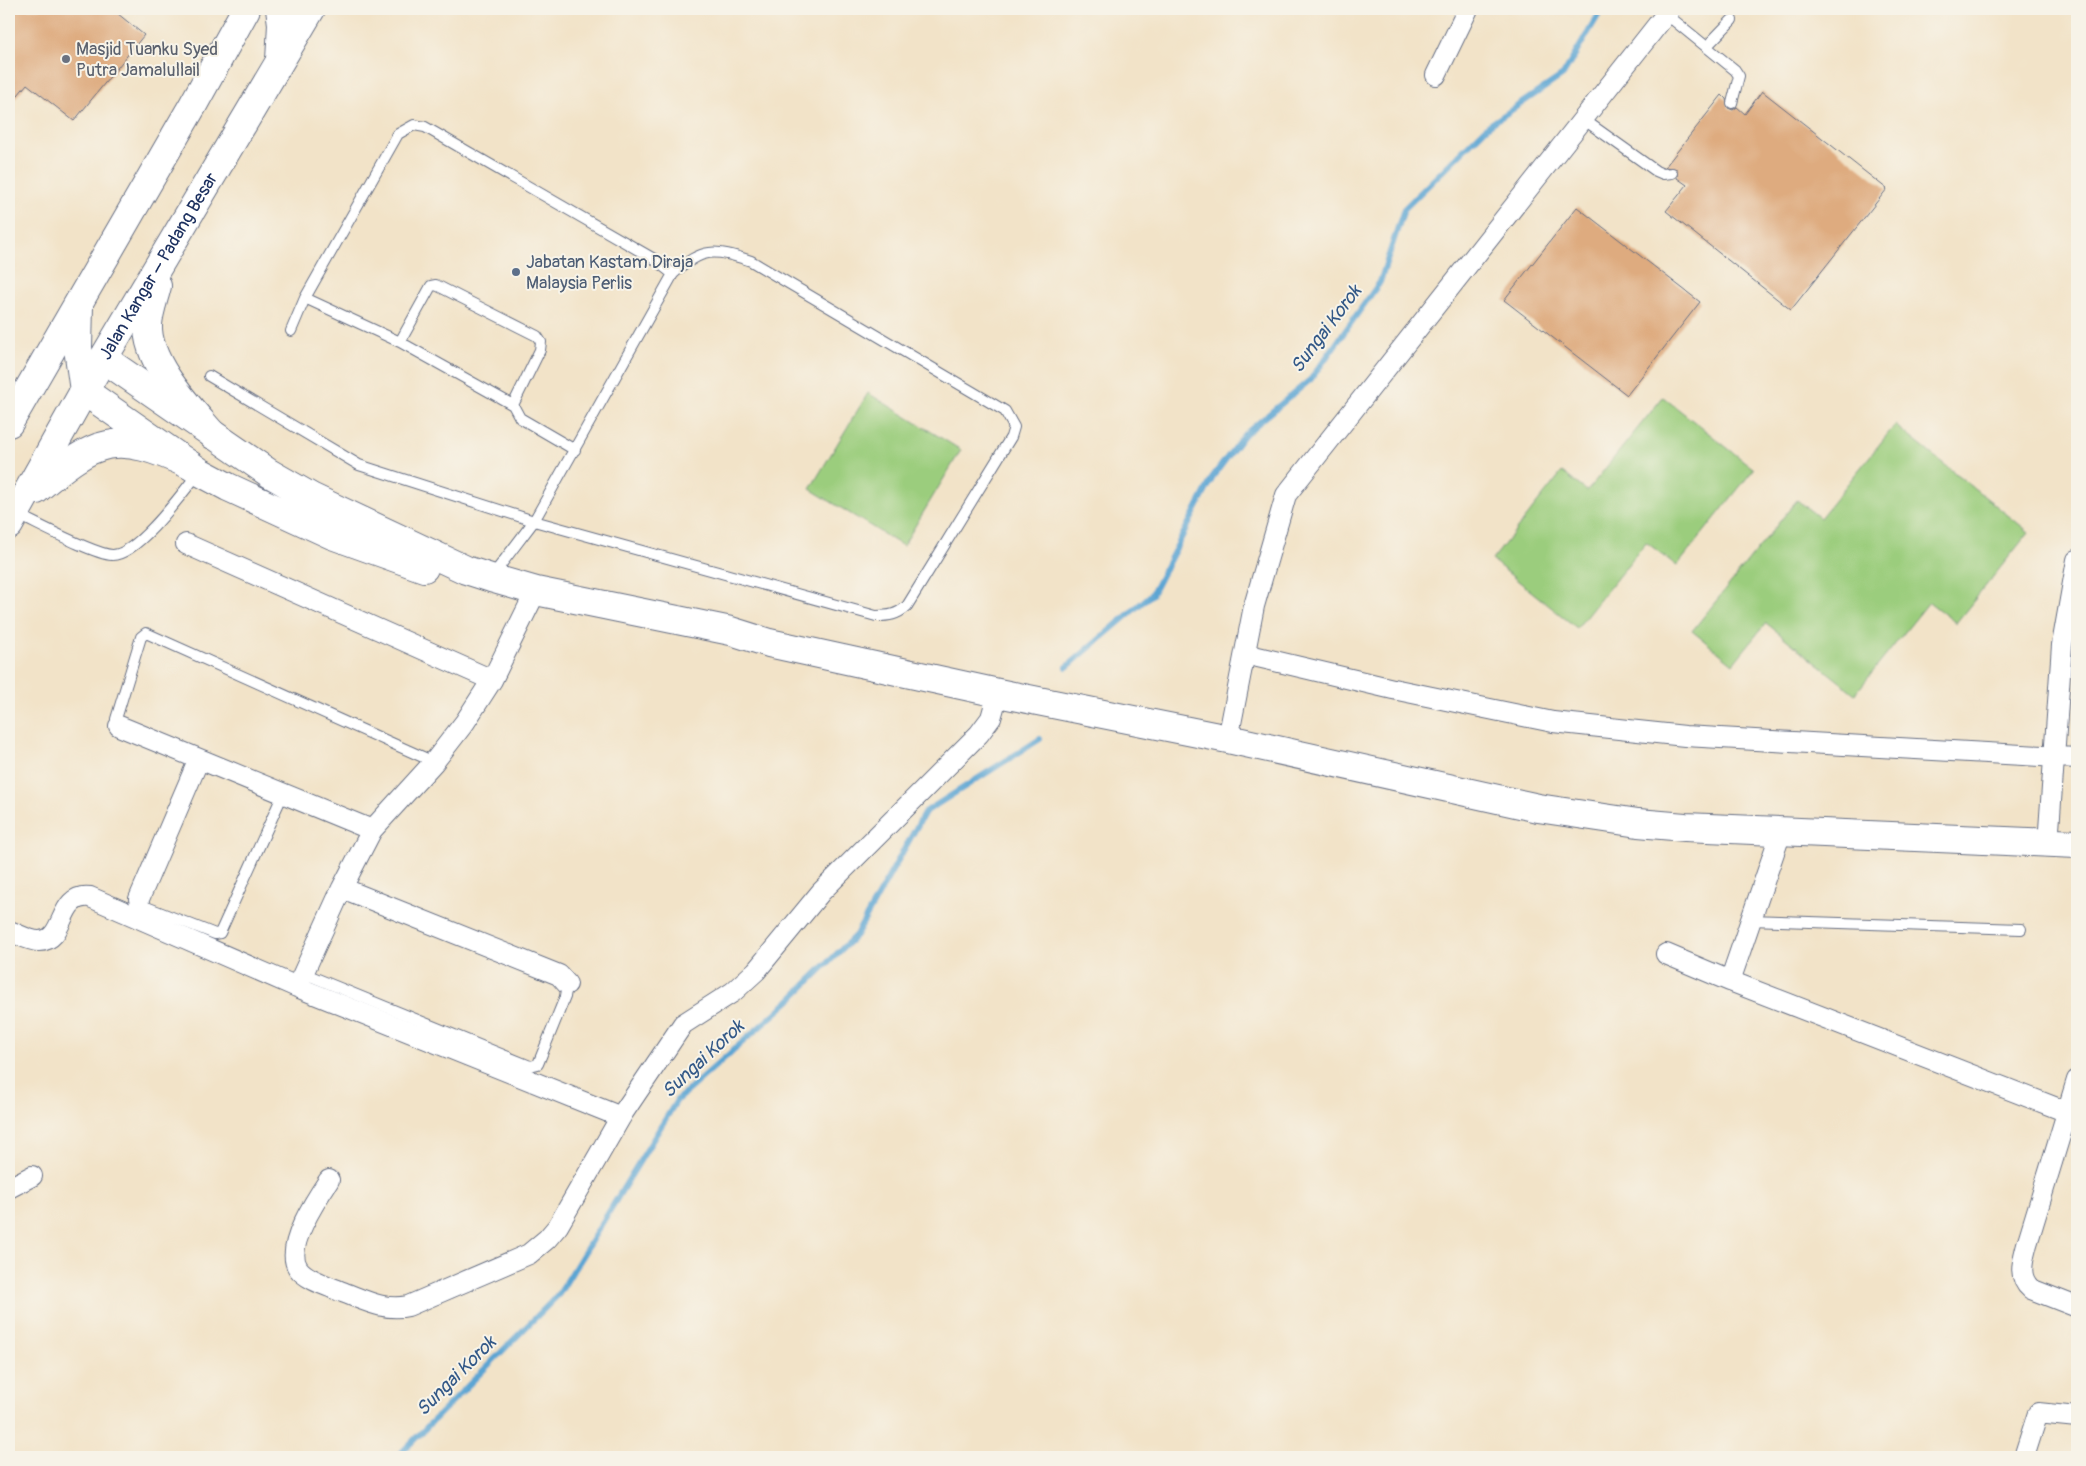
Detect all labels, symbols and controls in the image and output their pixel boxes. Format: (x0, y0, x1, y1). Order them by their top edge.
place label: Masjid Tuanku Syed Putra Jamalullail (76, 38, 218, 82)
marker: Masjid Tuanku Syed Putra Jamalullail (60, 53, 72, 65)
street label: Jalan Kangar – Padang Besar (94, 168, 223, 364)
place label: Jabatan Kastam Diraja Malaysia Perlis (526, 251, 693, 295)
marker: Jabatan Kastam Diraja Malaysia Perlis (510, 266, 522, 278)
water label: Sungai Korok (1285, 279, 1368, 378)
water label: Sungai Korok (657, 1014, 751, 1103)
water label: Sungai Korok (411, 1329, 503, 1421)

